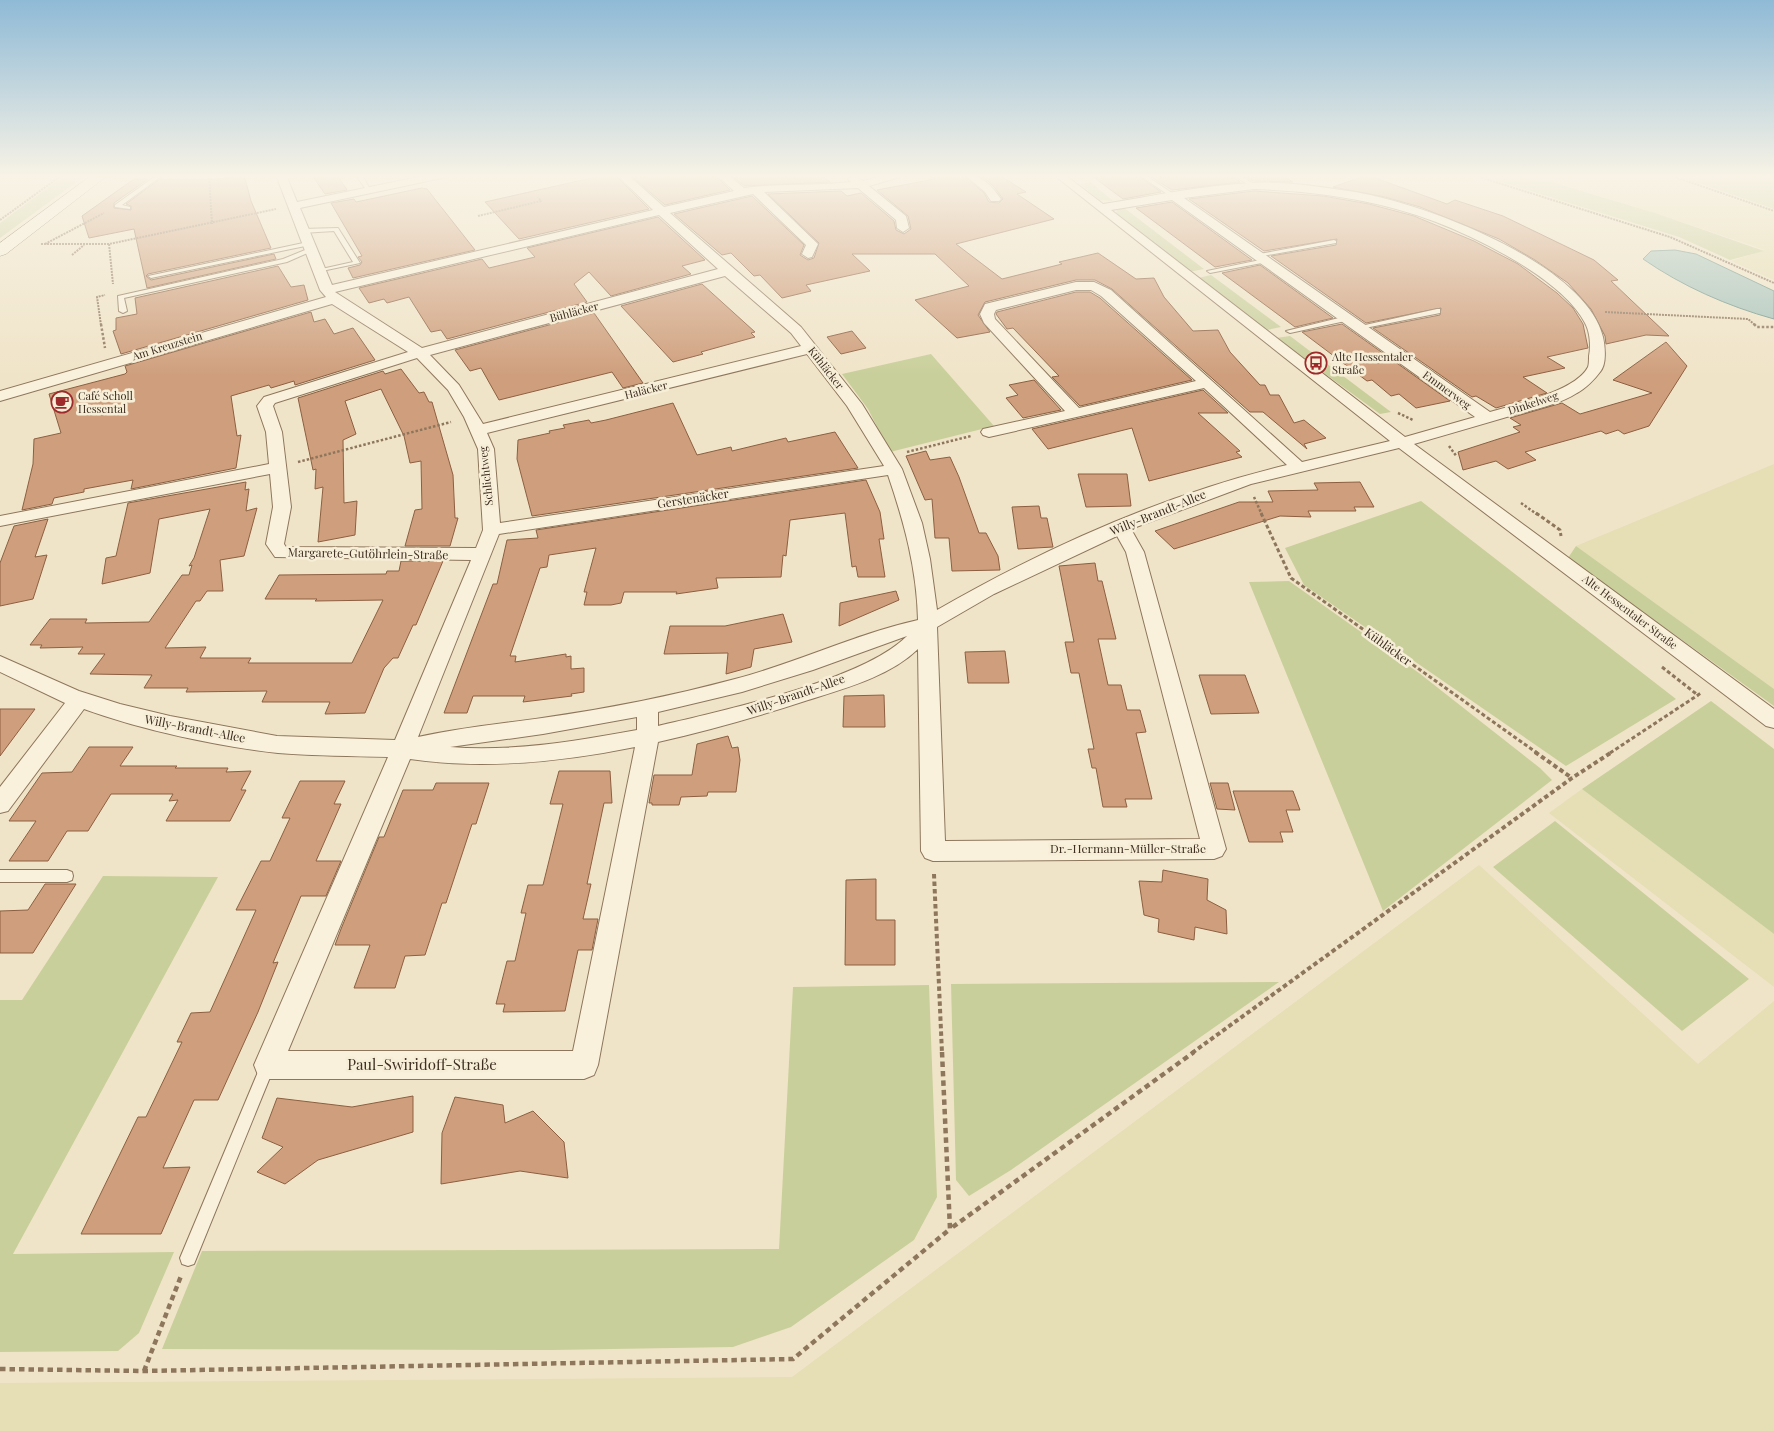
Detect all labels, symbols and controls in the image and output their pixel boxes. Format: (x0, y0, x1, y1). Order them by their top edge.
street label: Bühläcker (548, 298, 600, 325)
street label: Am Kreuzstein (129, 328, 204, 364)
street label: Kühläcker (805, 343, 848, 392)
place label: Alte Hessentaler Straße (1331, 349, 1413, 377)
bus stop icon: Alte Hessentaler Straße (1304, 351, 1328, 375)
street label: Emmerweg (1420, 367, 1475, 412)
street label: Haläcker (623, 377, 669, 402)
street label: Dinkelweg (1506, 387, 1560, 418)
place label: Café Scholl Hessental (78, 388, 133, 416)
cafe icon: Café Scholl Hessental (50, 390, 74, 414)
street label: Schlichtweg (475, 445, 496, 506)
street label: Gerstenäcker (656, 484, 730, 512)
street label: Willy-Brandt-Allee (1106, 485, 1208, 539)
street label: Margarete-Gutöhrlein-Straße (288, 544, 448, 562)
street label: Alte Hessentaler Straße (1579, 570, 1681, 653)
street label: Kühläcker (1362, 624, 1416, 669)
street label: Willy-Brandt-Allee (744, 670, 847, 719)
street label: Willy-Brandt-Allee (142, 710, 247, 746)
street label: Dr.-Hermann-Müller-Straße (1050, 840, 1206, 856)
street label: Paul-Swiridoff-Straße (347, 1054, 497, 1074)

